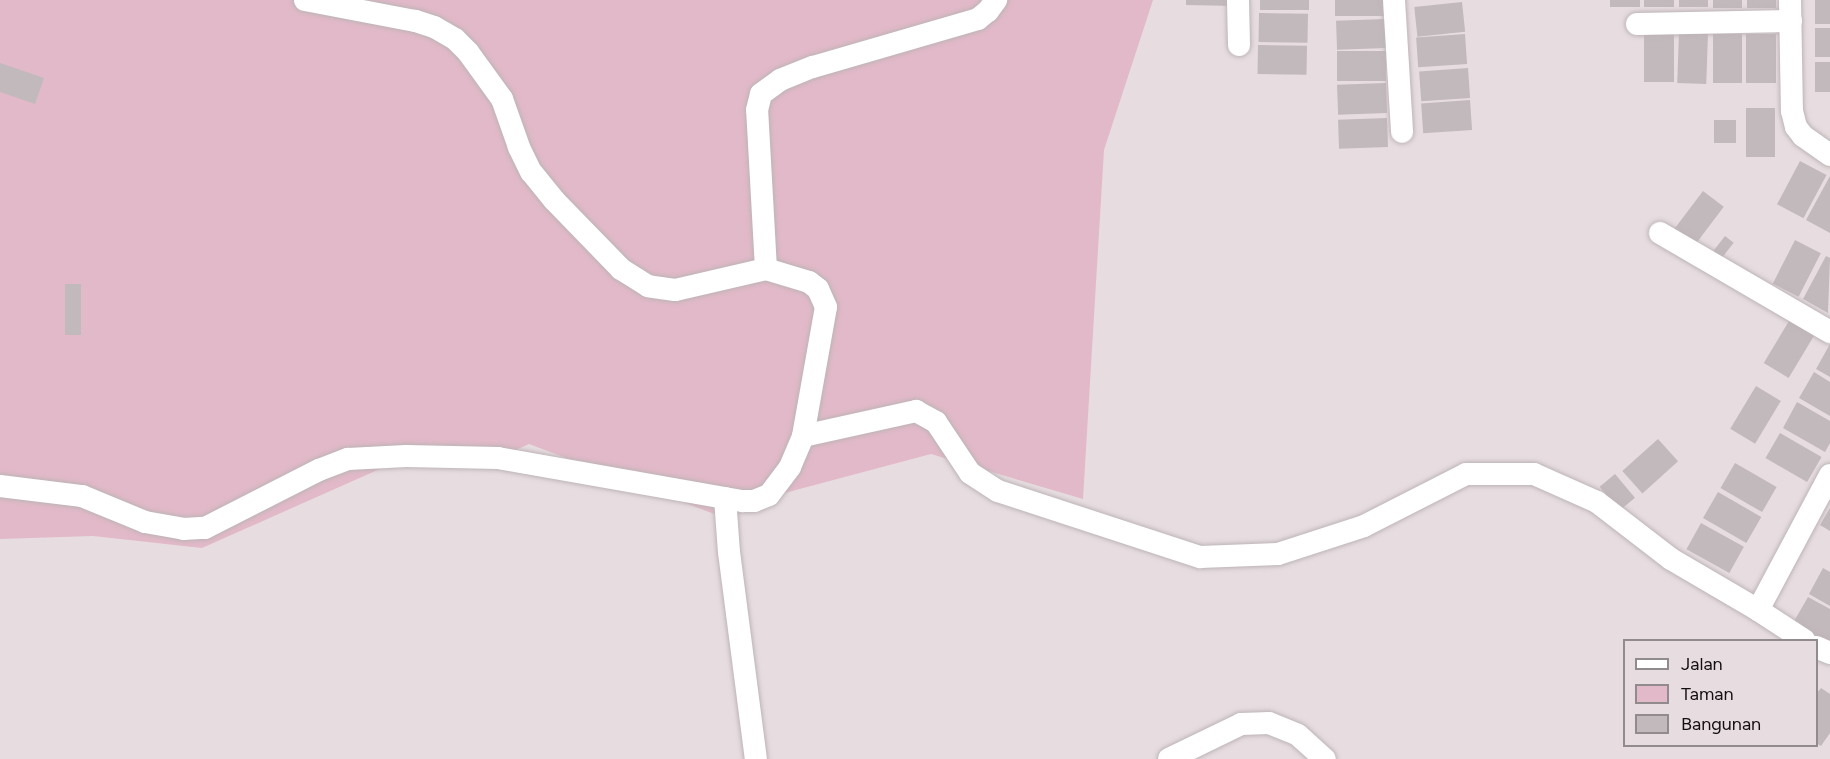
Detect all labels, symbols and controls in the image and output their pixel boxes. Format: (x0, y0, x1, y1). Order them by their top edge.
legend (1623, 639, 1818, 747)
text: Jalan (1681, 653, 1723, 675)
text: Taman (1681, 683, 1734, 705)
text: Bangunan (1681, 713, 1761, 735)

